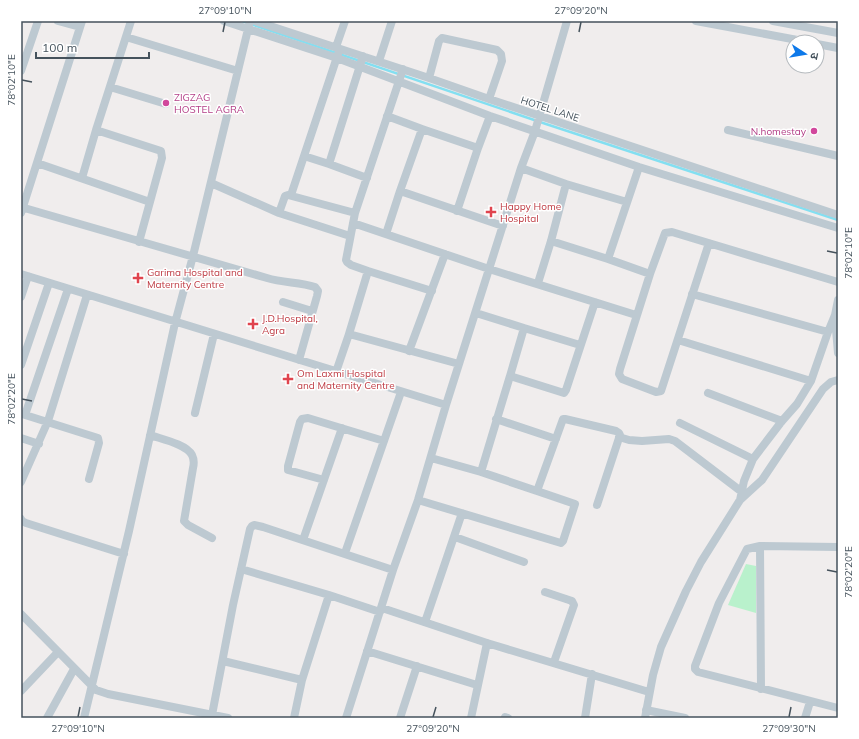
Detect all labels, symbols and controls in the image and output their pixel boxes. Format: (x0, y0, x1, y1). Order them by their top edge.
text: 27°09'10"N (198, 4, 252, 17)
text: 27°09'20"N (554, 4, 608, 17)
scale bar (36, 34, 149, 60)
north arrow (785, 34, 825, 74)
text: 100 m (42, 40, 77, 55)
text: उ (807, 51, 822, 61)
text: 78°02'10"E (5, 54, 18, 106)
place label: ZIGZAG HOSTEL AGRA (174, 91, 245, 116)
street label: HOTEL LANE (519, 93, 581, 125)
marker: ZIGZAG HOSTEL AGRA (161, 98, 171, 108)
place label: N.homestay (751, 125, 807, 138)
marker: N.homestay (809, 126, 819, 136)
place label: Happy Home Hospital (500, 200, 561, 225)
marker: Happy Home Hospital (485, 206, 497, 218)
text: 78°02'10"E (842, 227, 855, 279)
place label: Garima Hospital and Maternity Centre (147, 266, 243, 291)
marker: Garima Hospital and Maternity Centre (132, 272, 144, 284)
place label: J.D.Hospital, Agra (262, 312, 318, 337)
marker: J.D.Hospital, Agra (247, 318, 259, 330)
place label: Om Laxmi Hospital and Maternity Centre (297, 367, 395, 392)
text: 78°02'20"E (5, 373, 18, 425)
marker: Om Laxmi Hospital and Maternity Centre (282, 373, 294, 385)
text: 78°02'20"E (842, 546, 855, 598)
text: 27°09'10"N (51, 722, 105, 735)
text: 27°09'20"N (406, 722, 460, 735)
text: 27°09'30"N (762, 722, 816, 735)

